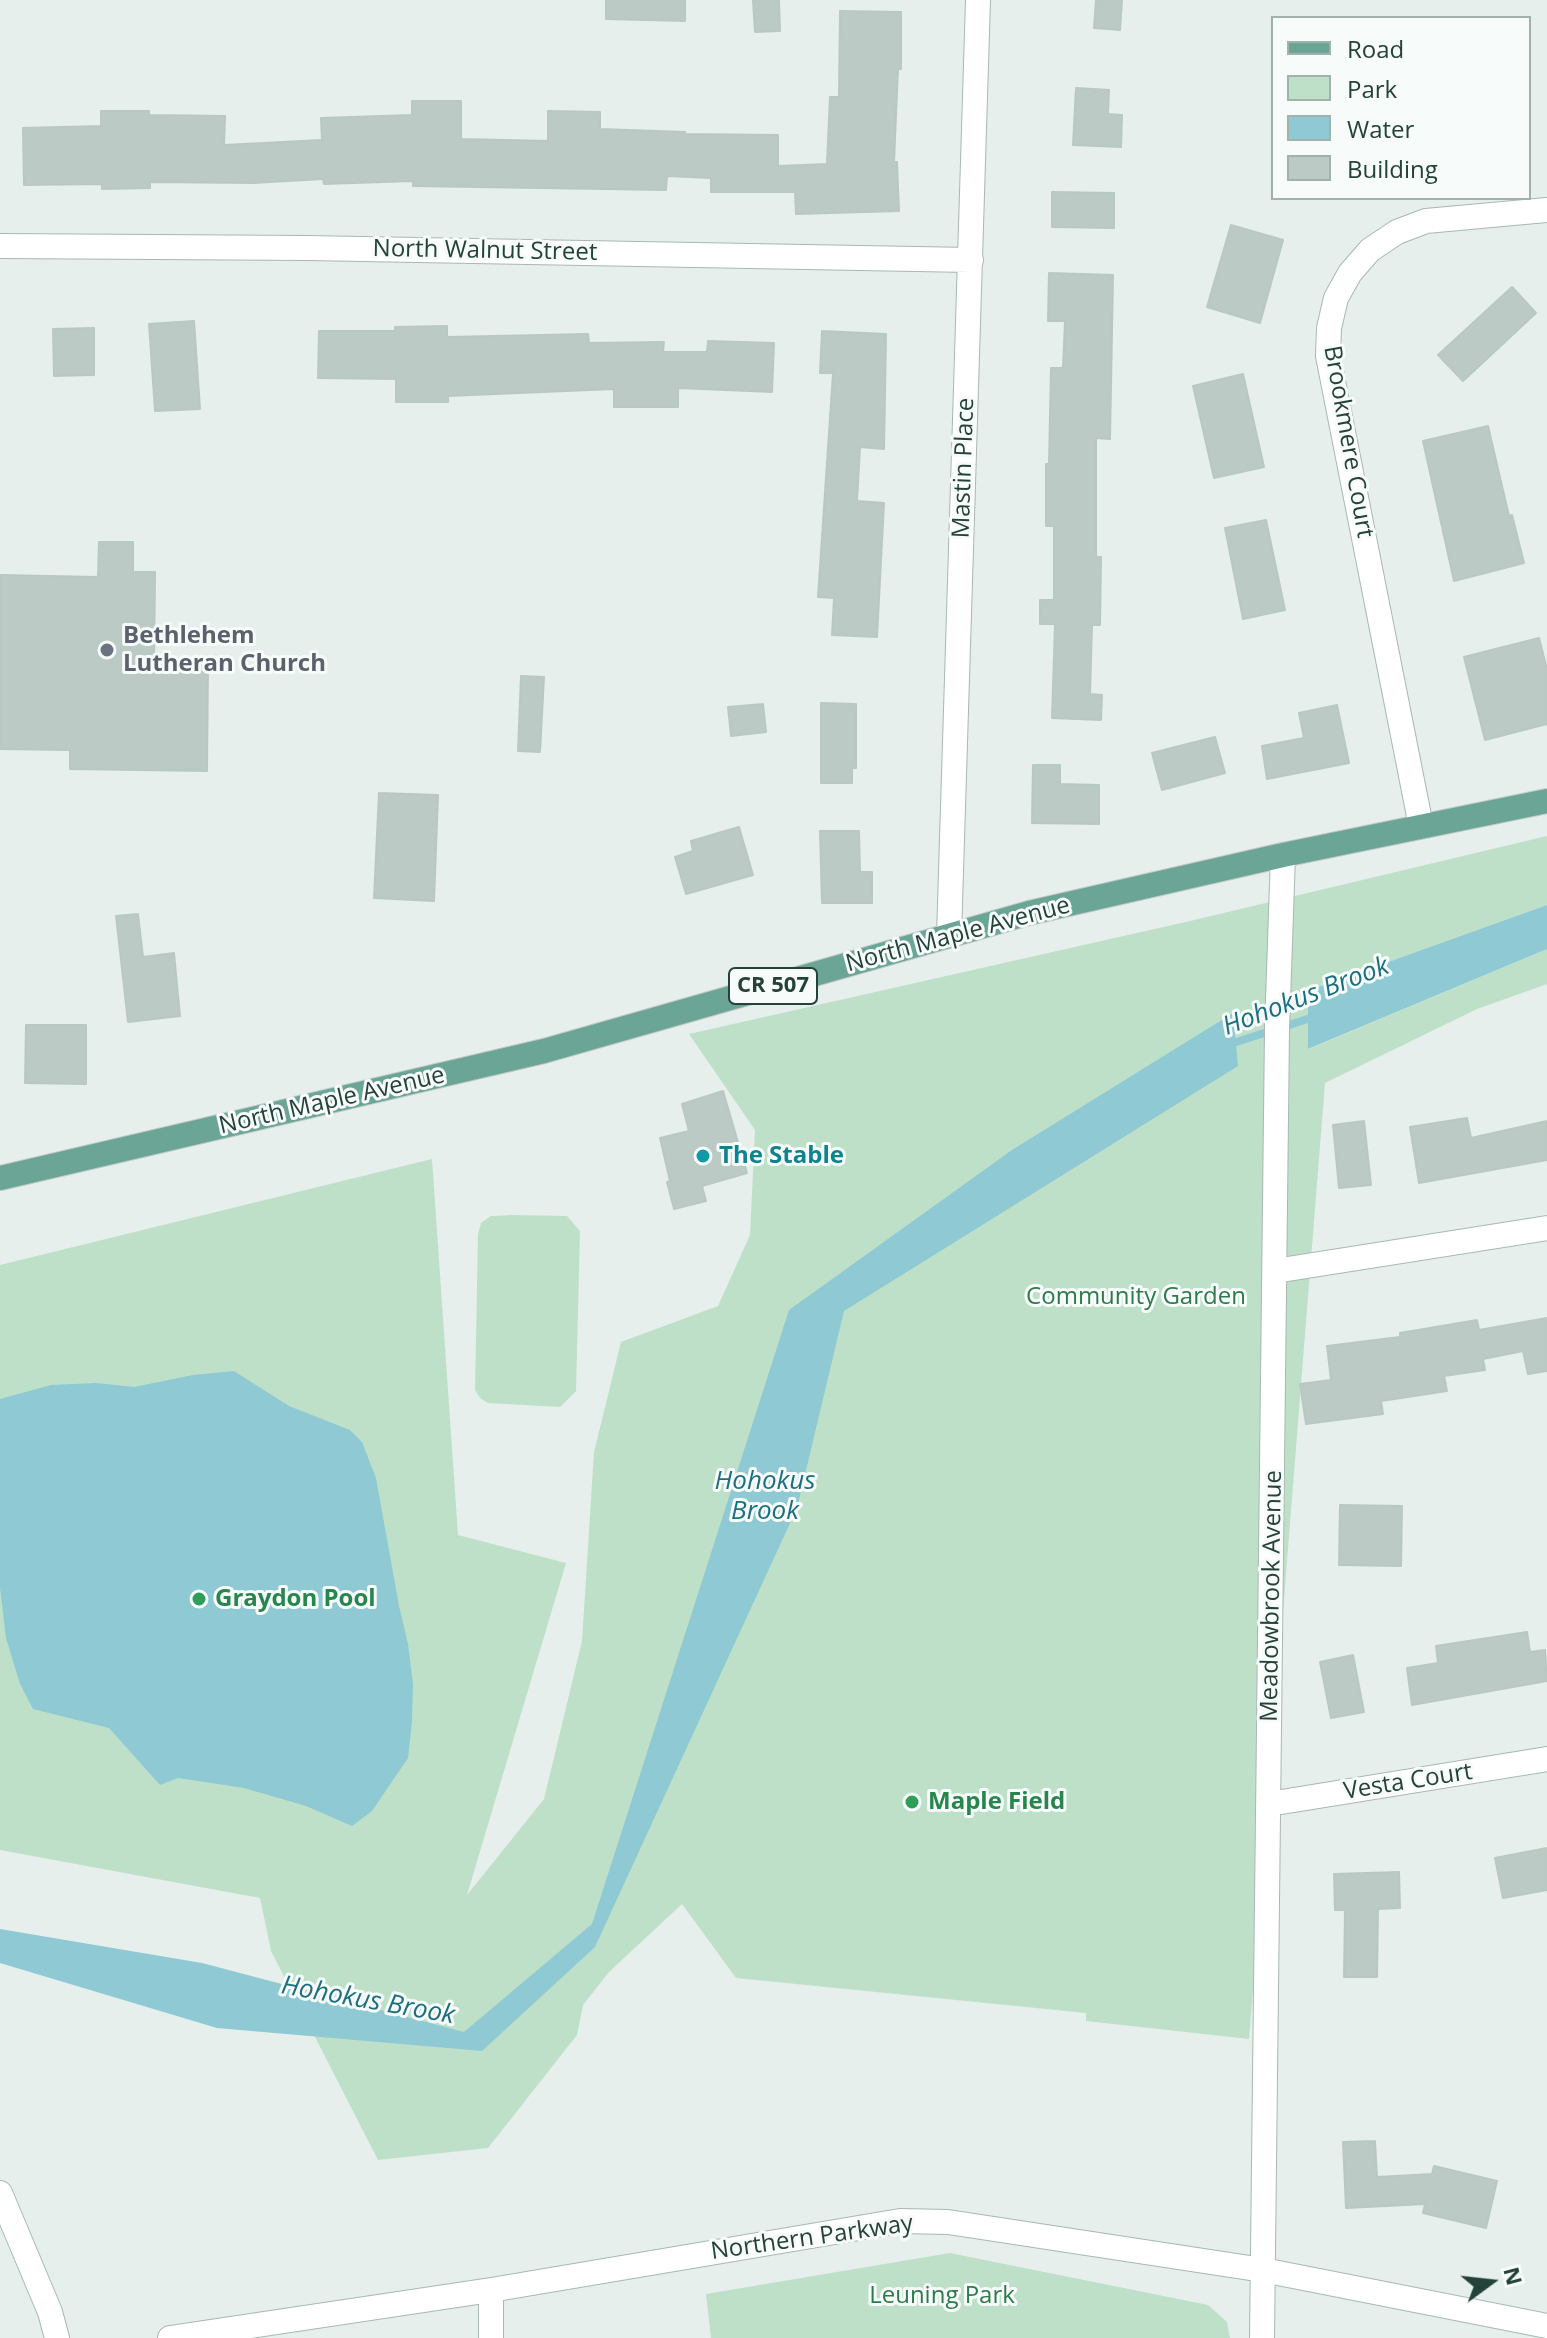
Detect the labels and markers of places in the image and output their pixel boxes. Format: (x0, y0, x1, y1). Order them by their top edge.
place label: Bethlehem Lutheran Church (123, 622, 326, 678)
marker: Bethlehem Lutheran Church (98, 641, 116, 659)
place label: The Stable (719, 1142, 844, 1170)
marker: The Stable (694, 1147, 712, 1165)
place label: Graydon Pool (215, 1585, 376, 1613)
marker: Graydon Pool (190, 1590, 208, 1608)
place label: Maple Field (928, 1788, 1065, 1816)
marker: Maple Field (903, 1793, 921, 1811)

